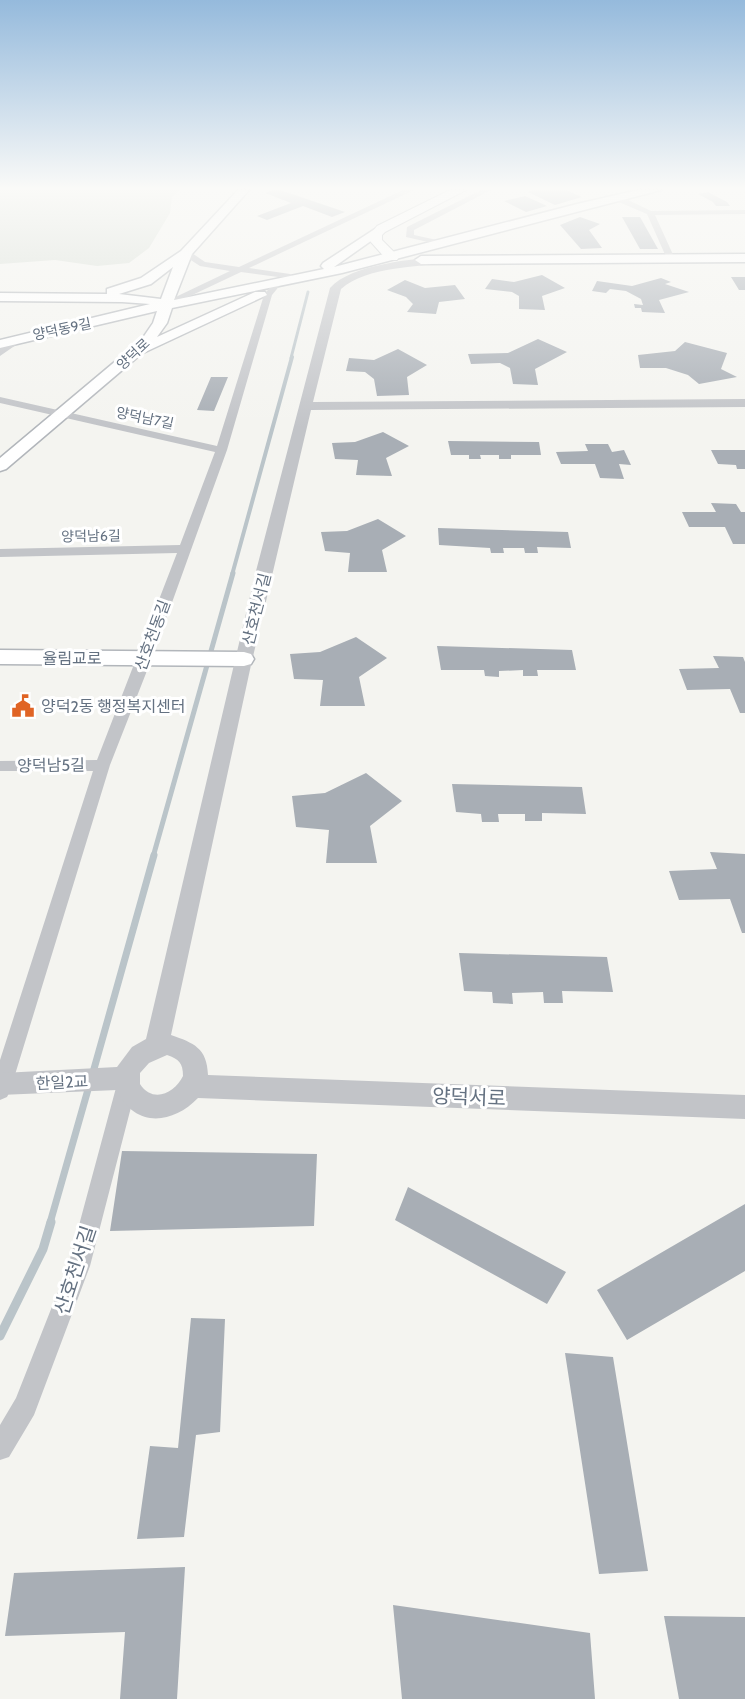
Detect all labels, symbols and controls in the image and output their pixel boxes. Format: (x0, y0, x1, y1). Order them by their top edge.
street label: 양덕동9길 (31, 314, 93, 344)
street label: 양덕로 (113, 334, 153, 374)
street label: 양덕남7길 (114, 403, 176, 433)
street label: 양덕남6길 (61, 526, 121, 546)
street label: 산호천서길 (238, 571, 275, 647)
street label: 산호천동길 (131, 597, 174, 673)
street label: 율림교로 (43, 649, 102, 668)
public building icon: 양덕2동 행정복지센터 (10, 693, 36, 719)
place label: 양덕2동 행정복지센터 (41, 697, 185, 716)
street label: 양덕남5길 (17, 755, 85, 776)
street label: 한일2교 (35, 1072, 89, 1093)
street label: 양덕서로 (432, 1084, 506, 1110)
street label: 산호천서길 (49, 1223, 101, 1317)

